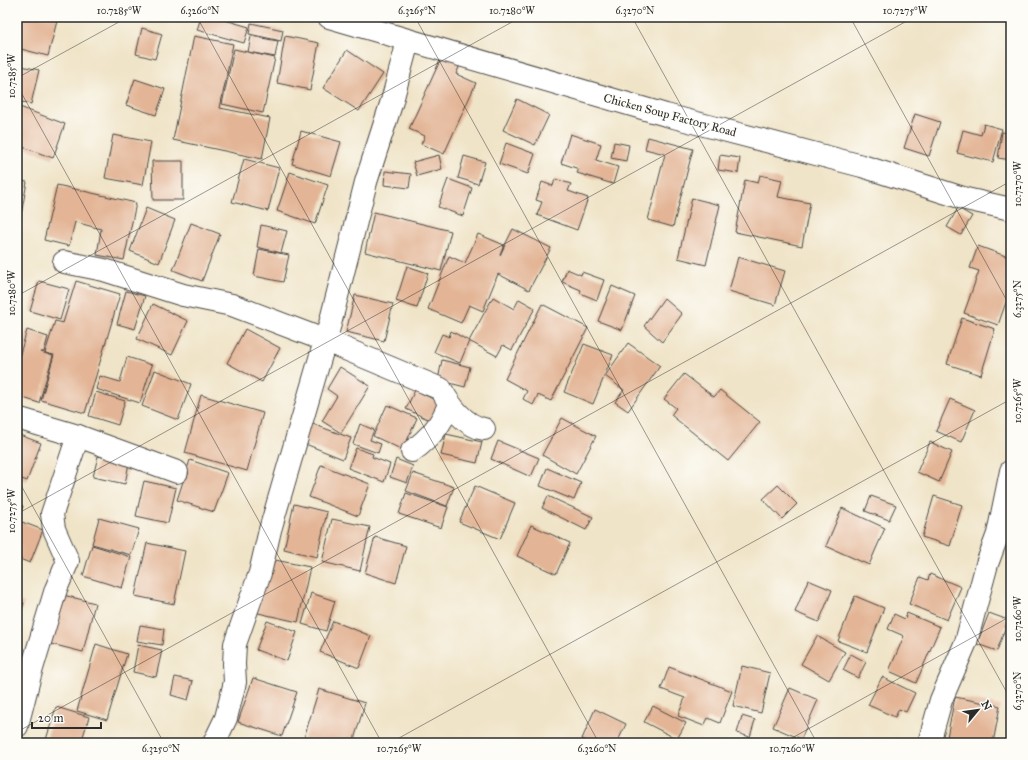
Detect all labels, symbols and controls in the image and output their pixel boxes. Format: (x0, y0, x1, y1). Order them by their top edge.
text: 10.7285°W (97, 5, 142, 17)
text: 6.3260°N (180, 5, 220, 17)
text: 6.3265°N (398, 5, 437, 17)
text: 10.7280°W (489, 5, 535, 17)
text: 6.3270°N (615, 5, 655, 17)
text: 10.7275°W (883, 5, 928, 17)
text: 10.7285°W (6, 53, 18, 98)
street label: Chicken Soup Factory Road (602, 91, 738, 139)
text: 10.7270°W (1012, 161, 1024, 207)
text: 10.7280°W (6, 270, 18, 316)
text: 6.3275°N (1012, 280, 1024, 318)
text: 10.7265°W (1012, 378, 1024, 423)
text: 10.7275°W (6, 488, 18, 533)
text: 10.7260°W (1012, 596, 1024, 642)
text: 6.3270°N (1012, 671, 1024, 711)
north arrow (958, 690, 998, 730)
text: N (978, 698, 995, 713)
scale bar (32, 704, 101, 730)
text: 20 m (38, 711, 64, 725)
text: 6.3250°N (142, 743, 181, 755)
text: 10.7265°W (377, 743, 422, 755)
text: 6.3260°N (577, 743, 617, 755)
text: 10.7260°W (769, 743, 815, 755)

